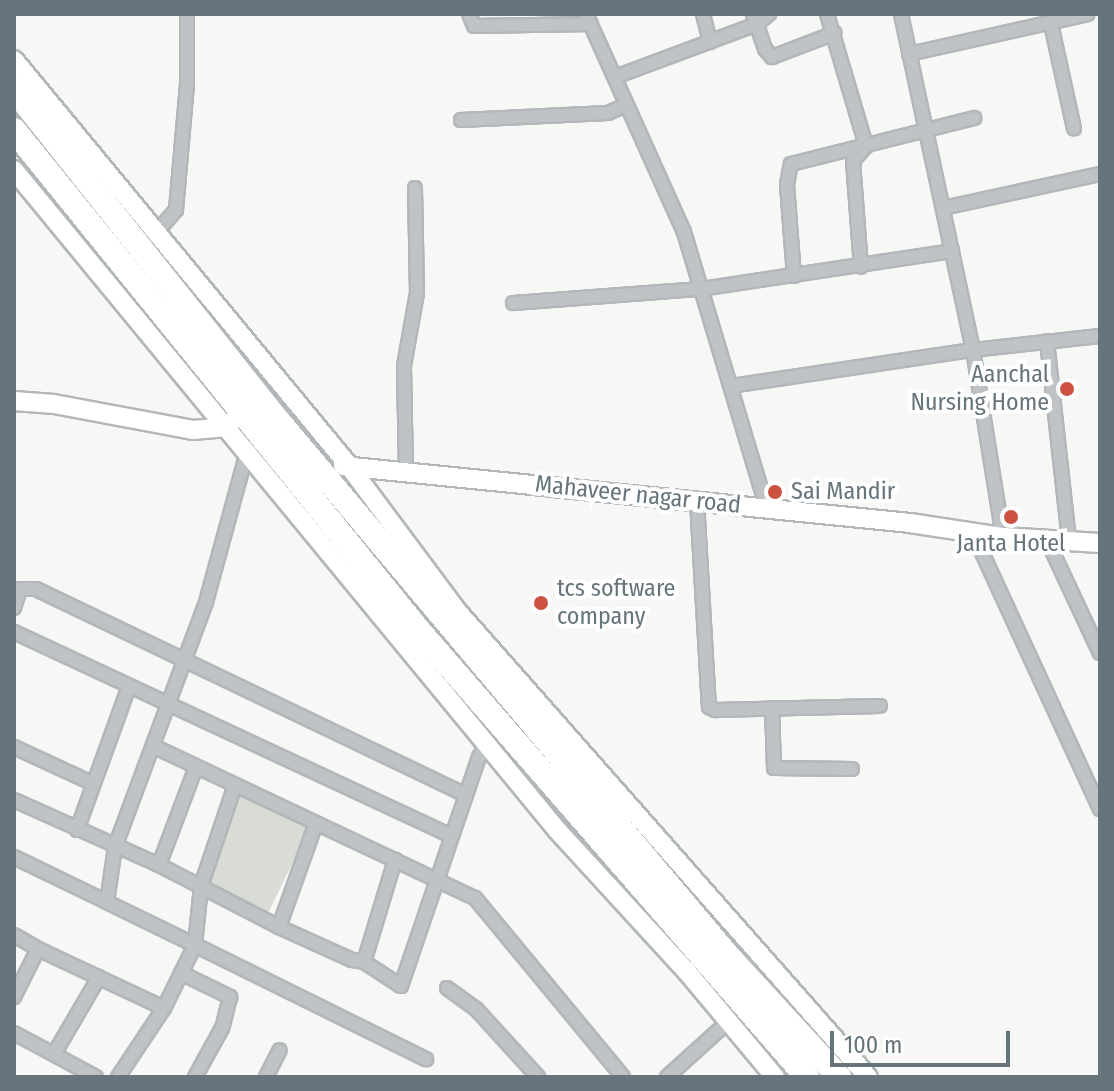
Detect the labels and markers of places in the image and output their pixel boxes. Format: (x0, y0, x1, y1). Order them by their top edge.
place label: Aanchal Nursing Home (910, 361, 1049, 417)
marker: Aanchal Nursing Home (1056, 378, 1078, 400)
place label: Sai Mandir (791, 478, 895, 506)
marker: Sai Mandir (766, 483, 784, 501)
marker: Janta Hotel (1002, 508, 1020, 526)
place label: Janta Hotel (957, 530, 1065, 558)
place label: tcs software company (557, 575, 675, 631)
marker: tcs software company (532, 594, 550, 612)

